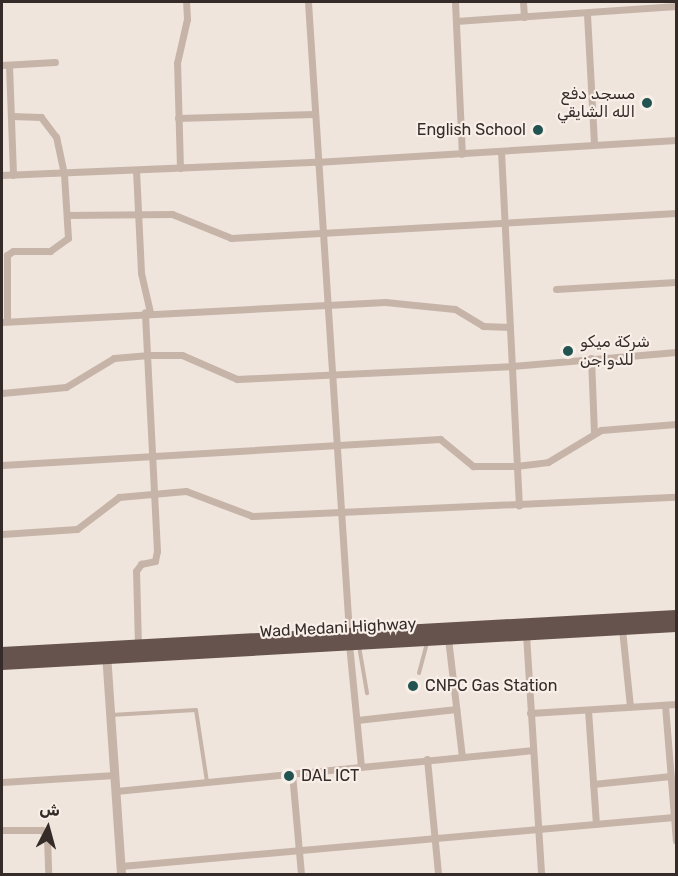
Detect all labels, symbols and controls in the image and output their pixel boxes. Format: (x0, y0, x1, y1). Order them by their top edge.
place label: مسجد دفع الله الشايقي (557, 84, 635, 122)
marker: مسجد دفع الله الشايقي (640, 96, 654, 110)
place label: English School (417, 120, 526, 140)
marker: English School (531, 123, 545, 137)
place label: شركة ميكو للدواجن (580, 332, 650, 370)
marker: شركة ميكو للدواجن (561, 344, 575, 358)
street label: Wad Medani Highway (259, 614, 417, 642)
place label: CNPC Gas Station (425, 676, 557, 696)
marker: CNPC Gas Station (406, 679, 420, 693)
place label: DAL ICT (301, 766, 360, 786)
marker: DAL ICT (282, 769, 296, 783)
north arrow (18, 798, 78, 858)
text: ش (39, 799, 61, 820)

